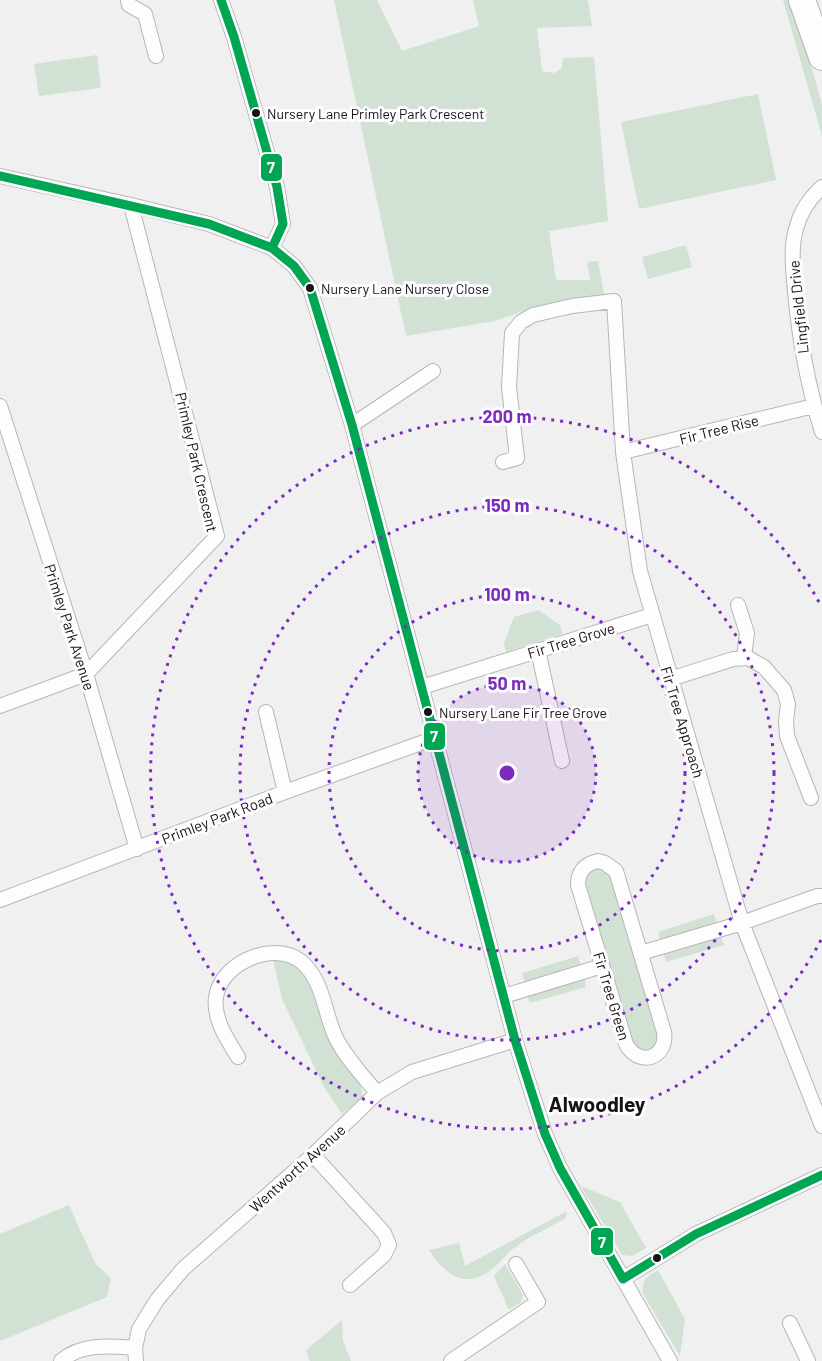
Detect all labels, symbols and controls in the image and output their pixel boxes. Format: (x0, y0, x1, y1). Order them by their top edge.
place label: Nursery Lane Primley Park Crescent (267, 105, 484, 122)
marker: Nursery Lane Primley Park Crescent (250, 107, 262, 119)
line badge: 7 (260, 153, 283, 182)
text: 7 (267, 157, 275, 176)
street label: Lingfield Drive (784, 259, 812, 355)
place label: Nursery Lane Nursery Close (321, 280, 489, 297)
marker: Nursery Lane Nursery Close (304, 282, 316, 294)
street label: Primley Park Crescent (172, 390, 222, 534)
text: 200 m (482, 405, 532, 427)
street label: Fir Tree Rise (677, 410, 761, 448)
text: 150 m (485, 494, 529, 516)
street label: Primley Park Avenue (41, 562, 99, 692)
text: 100 m (484, 583, 530, 605)
street label: Fir Tree Grove (525, 618, 617, 662)
street label: Fir Tree Approach (657, 664, 709, 780)
text: 50 m (488, 672, 526, 694)
place label: Nursery Lane Fir Tree Grove (439, 704, 607, 721)
marker: Nursery Lane Fir Tree Grove (422, 706, 434, 718)
line badge: 7 (423, 722, 446, 751)
text: 7 (430, 726, 438, 745)
centre of rings (497, 763, 517, 783)
street label: Primley Park Road (159, 789, 275, 847)
street label: Fir Tree Green (590, 950, 634, 1042)
district label: Alwoodley (549, 1091, 646, 1116)
street label: Wentworth Avenue (245, 1120, 349, 1216)
line badge: 7 (590, 1227, 614, 1256)
text: 7 (598, 1232, 606, 1251)
unlabelled marker (651, 1252, 663, 1264)

